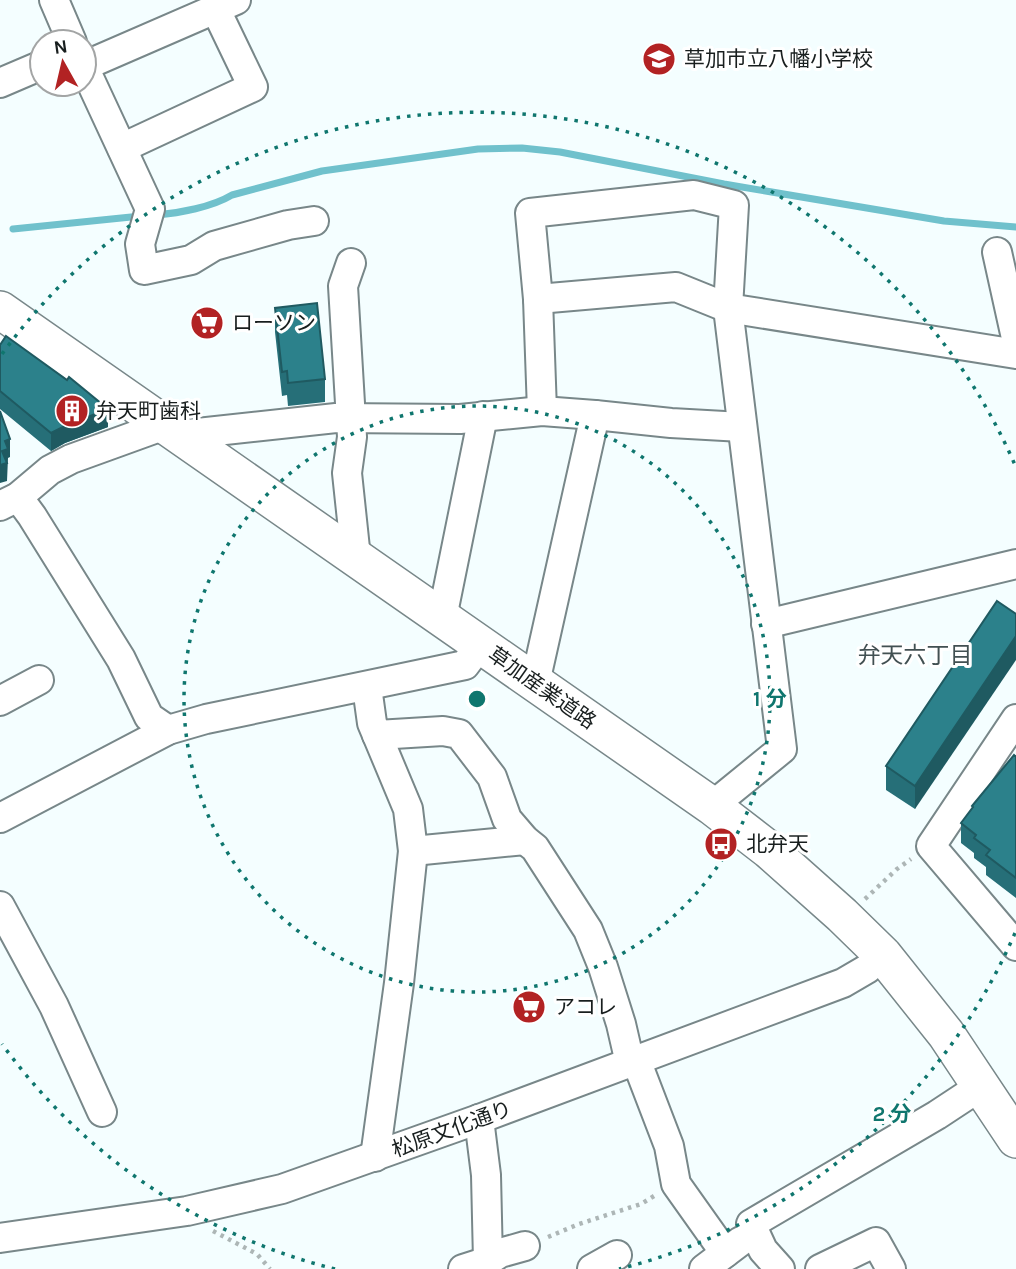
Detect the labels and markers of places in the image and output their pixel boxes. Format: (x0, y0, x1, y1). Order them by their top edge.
school or university icon: 草加市立八幡小学校 (640, 40, 678, 78)
place label: 草加市立八幡小学校 (684, 47, 873, 71)
supermarket icon: ローソン (188, 304, 226, 342)
place label: ローソン (232, 311, 316, 335)
building icon: 弁天町歯科 (53, 392, 91, 430)
place label: 弁天町歯科 (96, 399, 201, 423)
centre of rings (465, 687, 489, 711)
bus stop icon: 北弁天 (702, 825, 740, 863)
place label: 北弁天 (746, 832, 809, 856)
supermarket icon: アコレ (510, 988, 548, 1026)
place label: アコレ (554, 995, 617, 1019)

